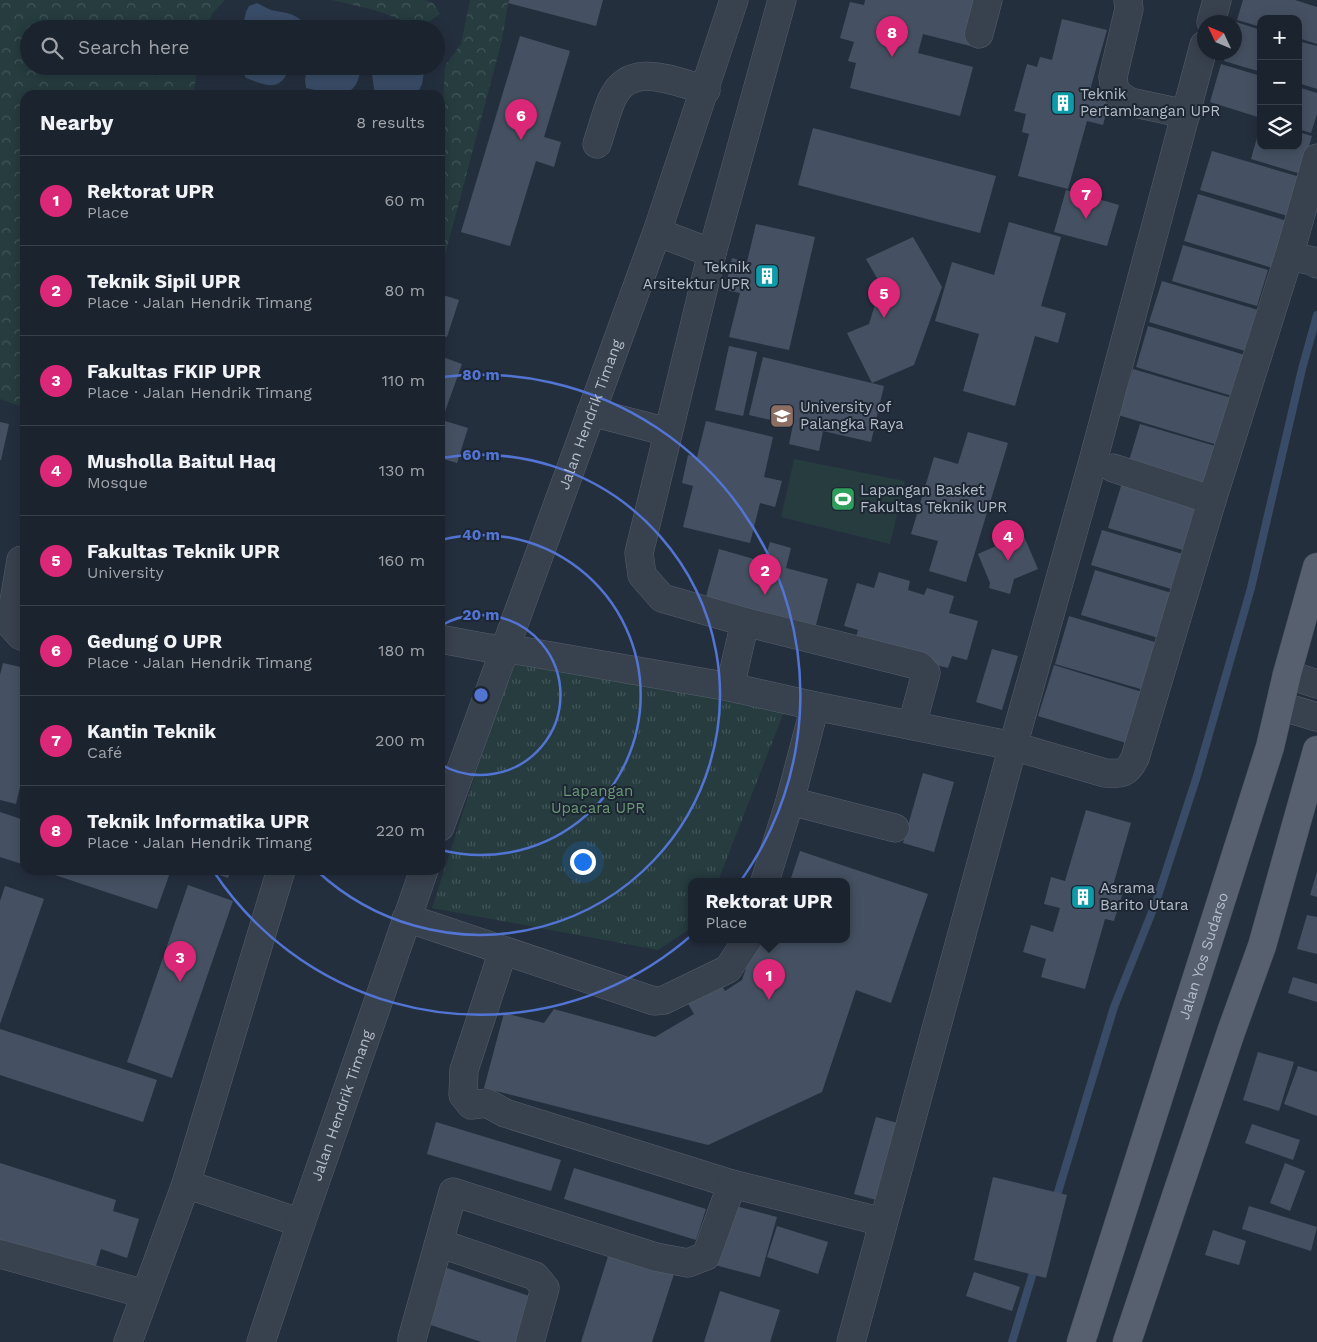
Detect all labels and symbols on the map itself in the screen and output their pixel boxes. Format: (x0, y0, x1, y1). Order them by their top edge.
north arrow (1197, 15, 1242, 60)
pin: 8 (876, 16, 908, 57)
place label: Teknik Pertambangan UPR (1080, 85, 1220, 120)
building icon: Teknik Pertambangan UPR (1050, 90, 1076, 116)
pin: 6 (505, 99, 537, 140)
pin: 7 (1070, 178, 1102, 219)
place label: Teknik Arsitektur UPR (643, 258, 750, 293)
building icon: Teknik Arsitektur UPR (754, 263, 780, 289)
pin: 5 (868, 277, 900, 318)
street label: Jalan Hendrik Timang (555, 337, 626, 492)
text: 80 m (462, 366, 500, 384)
place label: University of Palangka Raya (800, 398, 904, 433)
school or university icon: University of Palangka Raya (769, 403, 795, 429)
text: 60 m (462, 446, 500, 464)
place label: Lapangan Basket Fakultas Teknik UPR (860, 481, 1007, 516)
sports icon: Lapangan Basket Fakultas Teknik UPR (830, 486, 856, 512)
pin: 4 (992, 520, 1024, 561)
text: 40 m (462, 526, 500, 544)
pin: 2 (749, 554, 781, 595)
text: 20 m (462, 606, 500, 624)
centre of rings (472, 686, 490, 704)
park label: Lapangan Upacara UPR (551, 782, 645, 817)
your location (570, 849, 596, 875)
place label: Asrama Barito Utara (1100, 879, 1189, 914)
building icon: Asrama Barito Utara (1070, 884, 1096, 910)
street label: Jalan Yos Sudarso (1175, 890, 1232, 1022)
pin: 3 (164, 941, 196, 982)
pin: 1 (753, 959, 785, 1000)
street label: Jalan Hendrik Timang (307, 1028, 377, 1183)

